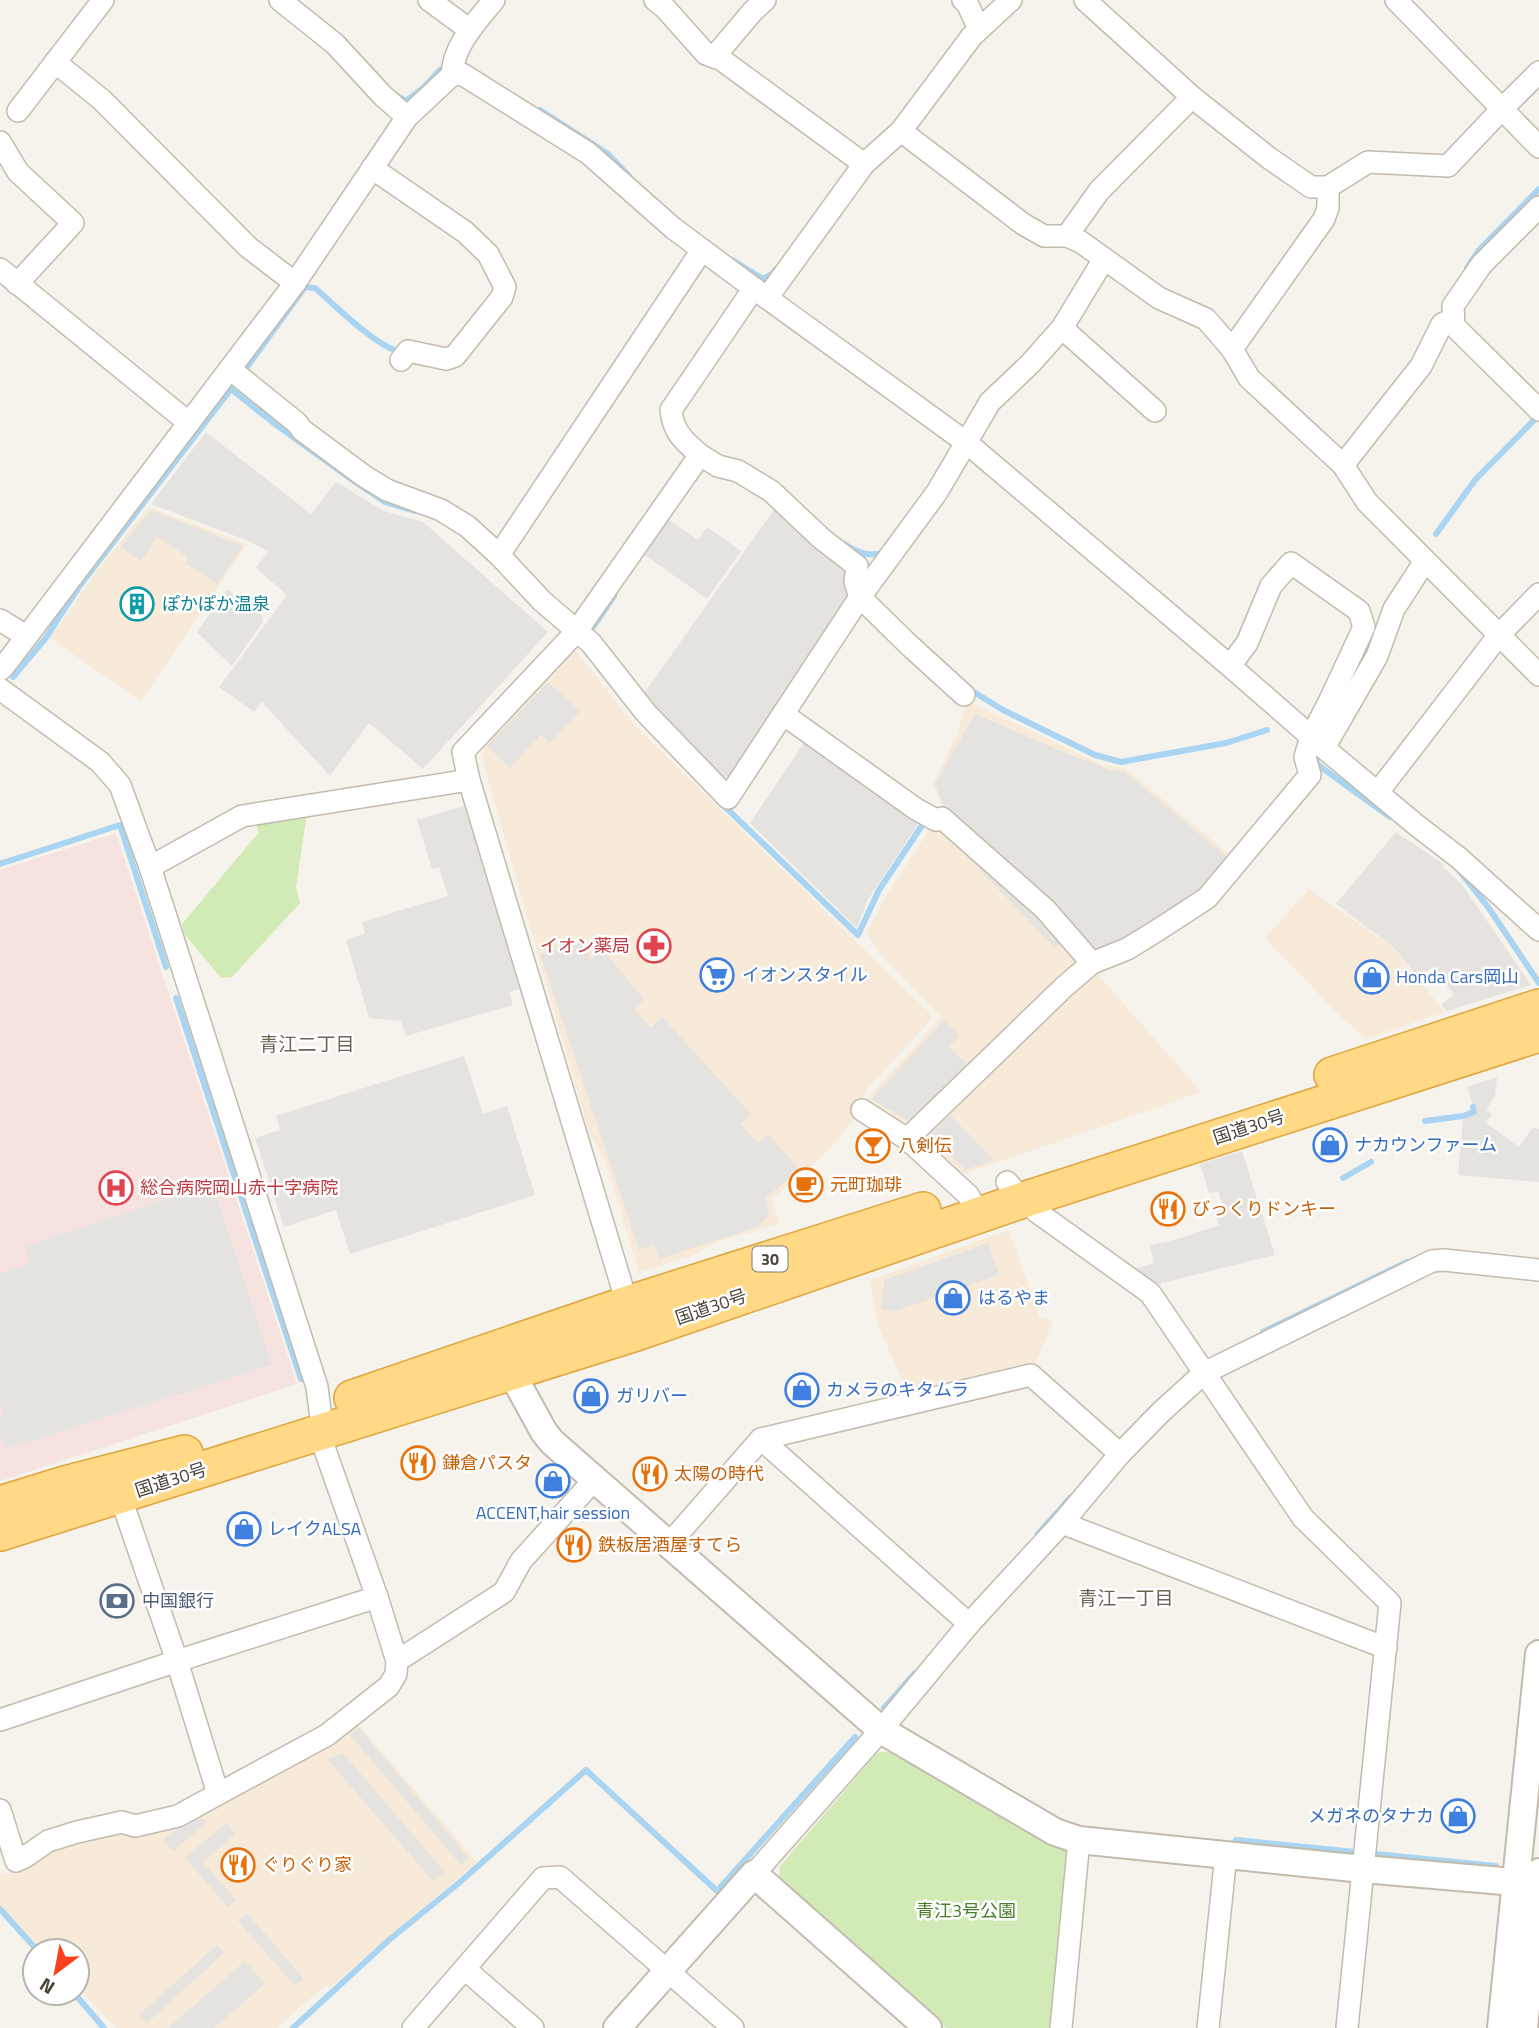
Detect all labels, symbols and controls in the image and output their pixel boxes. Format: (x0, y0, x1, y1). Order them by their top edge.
building icon: ぽかぽか温泉 (118, 585, 156, 623)
place label: ぽかぽか温泉 (162, 590, 270, 617)
pharmacy icon: イオン薬局 (635, 927, 673, 965)
place label: イオン薬局 (540, 932, 630, 959)
supermarket icon: イオンスタイル (698, 956, 736, 994)
shop icon: Honda Cars岡山 (1353, 958, 1391, 996)
place label: イオンスタイル (742, 961, 868, 988)
place label: Honda Cars岡山 (1396, 963, 1519, 990)
district label: 青江二丁目 (259, 1029, 355, 1058)
street label: 国道30号 (1209, 1102, 1288, 1151)
shop icon: ナカウンファーム (1311, 1126, 1349, 1164)
bar icon: 八剣伝 (854, 1127, 892, 1165)
place label: ナカウンファーム (1354, 1131, 1497, 1158)
place label: 八剣伝 (898, 1132, 952, 1159)
cafe icon: 元町珈琲 (787, 1166, 825, 1204)
hospital icon: 総合病院岡山赤十字病院 (97, 1169, 135, 1207)
place label: 元町珈琲 (830, 1171, 902, 1198)
place label: 総合病院岡山赤十字病院 (140, 1174, 338, 1201)
restaurant icon: びっくりドンキー (1149, 1190, 1187, 1228)
place label: びっくりドンキー (1192, 1195, 1336, 1222)
road number: 30 (752, 1246, 788, 1272)
shop icon: はるやま (934, 1279, 972, 1317)
street label: 国道30号 (671, 1282, 750, 1331)
place label: はるやま (978, 1284, 1050, 1311)
shop icon: カメラのキタムラ (783, 1371, 821, 1409)
place label: カメラのキタムラ (826, 1376, 969, 1403)
shop icon: ガリバー (572, 1377, 610, 1415)
place label: ガリバー (616, 1382, 688, 1409)
restaurant icon: 鎌倉パスタ (399, 1444, 437, 1482)
place label: 鎌倉パスタ (442, 1449, 532, 1476)
street label: 国道30号 (131, 1455, 210, 1504)
restaurant icon: 太陽の時代 (631, 1455, 669, 1493)
place label: 太陽の時代 (674, 1460, 764, 1487)
shop icon: ACCENT,hair session (534, 1462, 572, 1500)
place label: ACCENT,hair session (476, 1499, 630, 1526)
shop icon: レイクALSA (225, 1510, 263, 1548)
place label: レイクALSA (268, 1515, 362, 1542)
restaurant icon: 鉄板居酒屋すてら (555, 1526, 593, 1564)
place label: 鉄板居酒屋すてら (598, 1531, 742, 1558)
bank icon: 中国銀行 (98, 1582, 136, 1620)
district label: 青江一丁目 (1078, 1583, 1174, 1612)
place label: 中国銀行 (142, 1587, 214, 1614)
shop icon: メガネのタナカ (1439, 1797, 1477, 1835)
place label: メガネのタナカ (1308, 1802, 1434, 1829)
restaurant icon: ぐりぐり家 (219, 1846, 257, 1884)
place label: ぐりぐり家 (262, 1851, 352, 1878)
park label: 青江3号公園 (916, 1897, 1016, 1924)
north arrow (21, 1937, 91, 2007)
text: N (33, 1971, 60, 2003)

